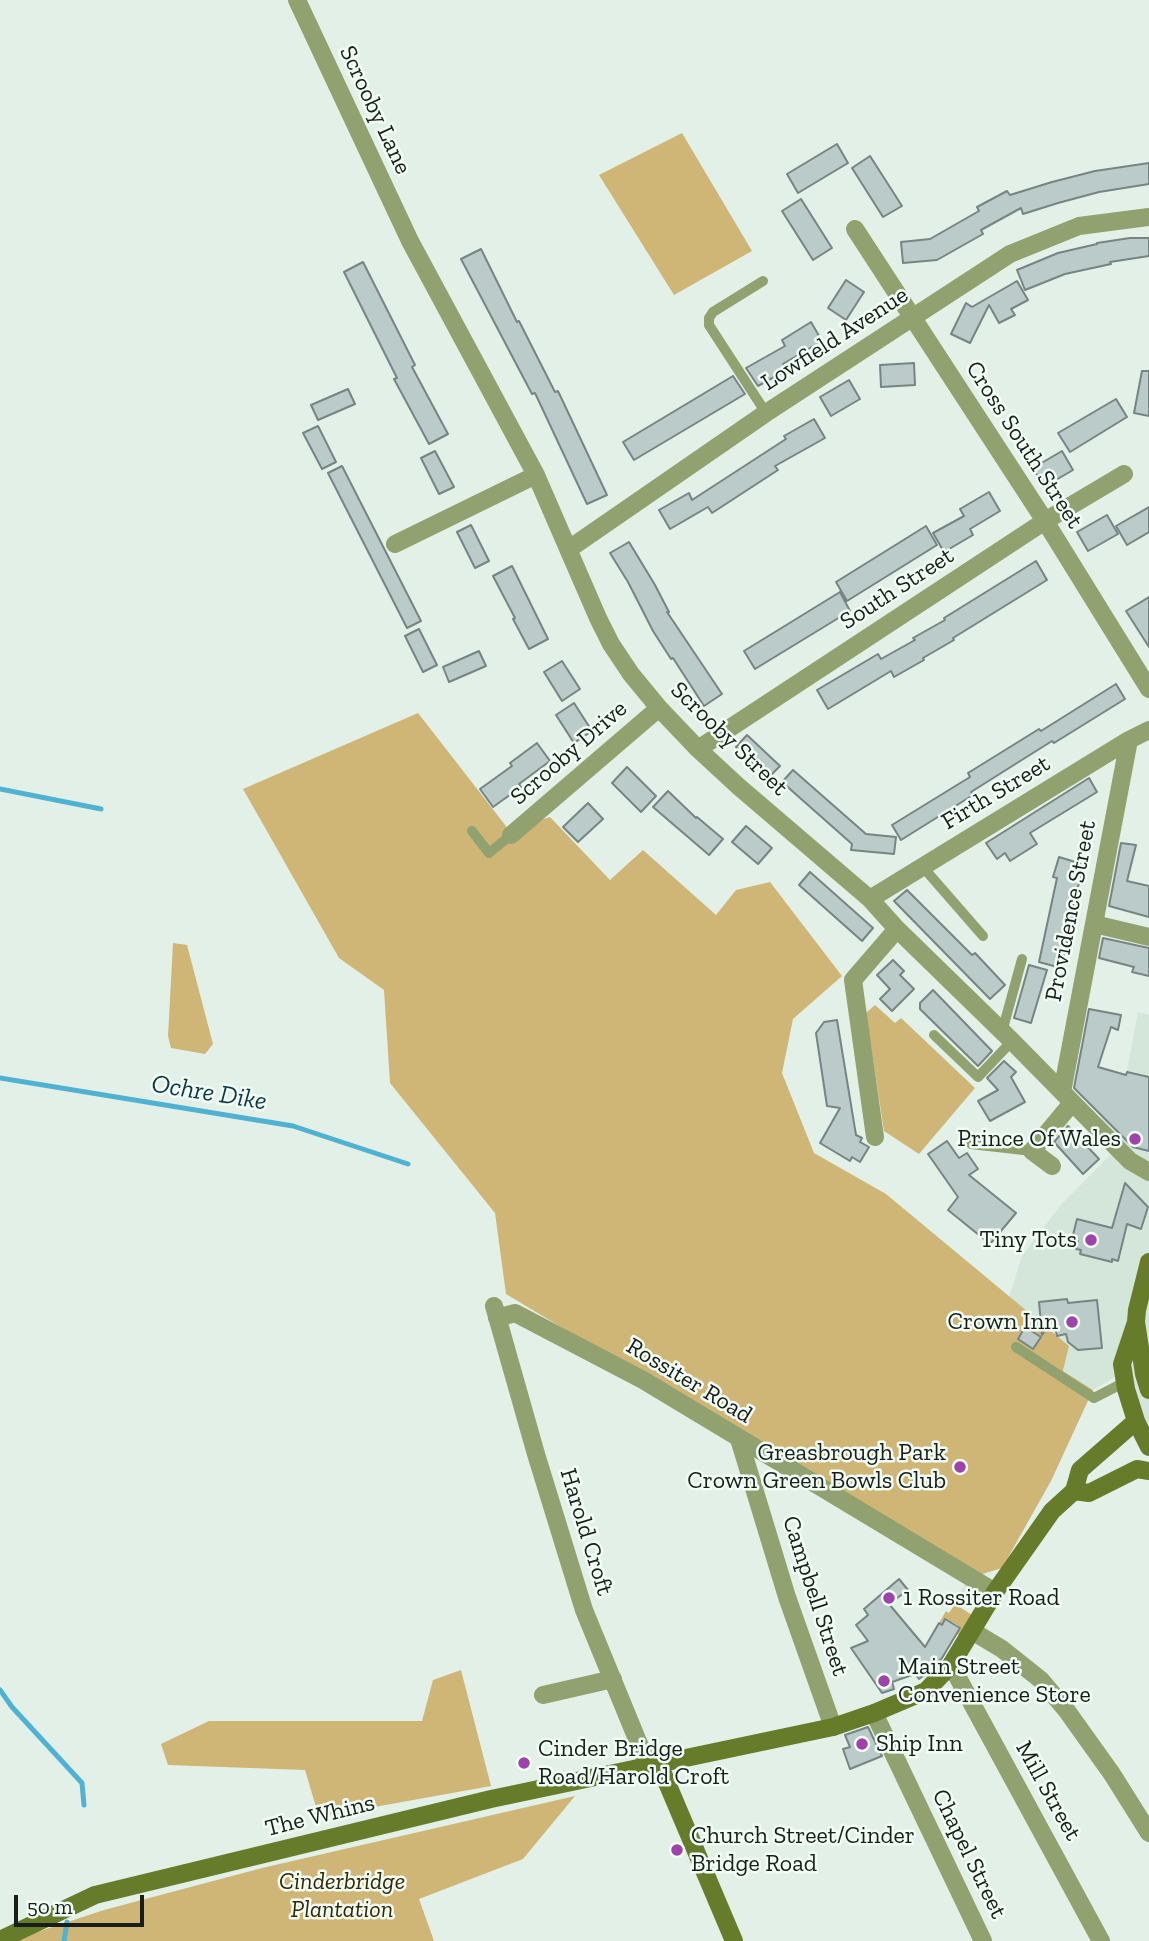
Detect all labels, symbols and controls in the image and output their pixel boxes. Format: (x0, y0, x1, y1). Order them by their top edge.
street label: Scrooby Lane (333, 41, 417, 179)
street label: Lowfield Avenue (756, 281, 914, 397)
street label: Cross South Street (959, 356, 1089, 534)
street label: South Street (835, 542, 959, 636)
street label: Scrooby Street (664, 676, 794, 802)
street label: Scrooby Drive (505, 695, 633, 811)
street label: Firth Street (937, 749, 1055, 837)
street label: Providence Street (1039, 818, 1103, 1004)
water label: Ochre Dike (149, 1069, 269, 1117)
place label: Prince Of Wales (957, 1125, 1121, 1153)
marker: Prince Of Wales (1127, 1131, 1143, 1147)
place label: Tiny Tots (979, 1226, 1077, 1254)
marker: Tiny Tots (1083, 1232, 1099, 1248)
place label: Crown Inn (948, 1308, 1058, 1336)
marker: Crown Inn (1064, 1314, 1080, 1330)
street label: Rossiter Road (621, 1332, 757, 1430)
place label: Greasbrough Park Crown Green Bowls Club (687, 1439, 946, 1495)
marker: Greasbrough Park Crown Green Bowls Club (952, 1459, 968, 1475)
street label: Harold Croft (553, 1465, 619, 1599)
street label: Campbell Street (776, 1512, 854, 1680)
place label: 1 Rossiter Road (903, 1584, 1060, 1612)
marker: 1 Rossiter Road (881, 1590, 897, 1606)
place label: Main Street Convenience Store (898, 1653, 1091, 1709)
marker: Main Street Convenience Store (876, 1673, 892, 1689)
place label: Ship Inn (876, 1730, 963, 1758)
place label: Cinder Bridge Road/Harold Croft (538, 1735, 729, 1791)
marker: Ship Inn (854, 1736, 870, 1752)
street label: Mill Street (1009, 1736, 1087, 1846)
marker: Cinder Bridge Road/Harold Croft (516, 1755, 532, 1771)
street label: Chapel Street (925, 1785, 1013, 1923)
street label: The Whins (262, 1788, 378, 1844)
place label: Church Street/Cinder Bridge Road (691, 1822, 915, 1878)
marker: Church Street/Cinder Bridge Road (669, 1842, 685, 1858)
park label: Cinderbridge Plantation (279, 1868, 405, 1924)
scale bar (18, 1882, 147, 1926)
text: 50 m (27, 1894, 73, 1919)

